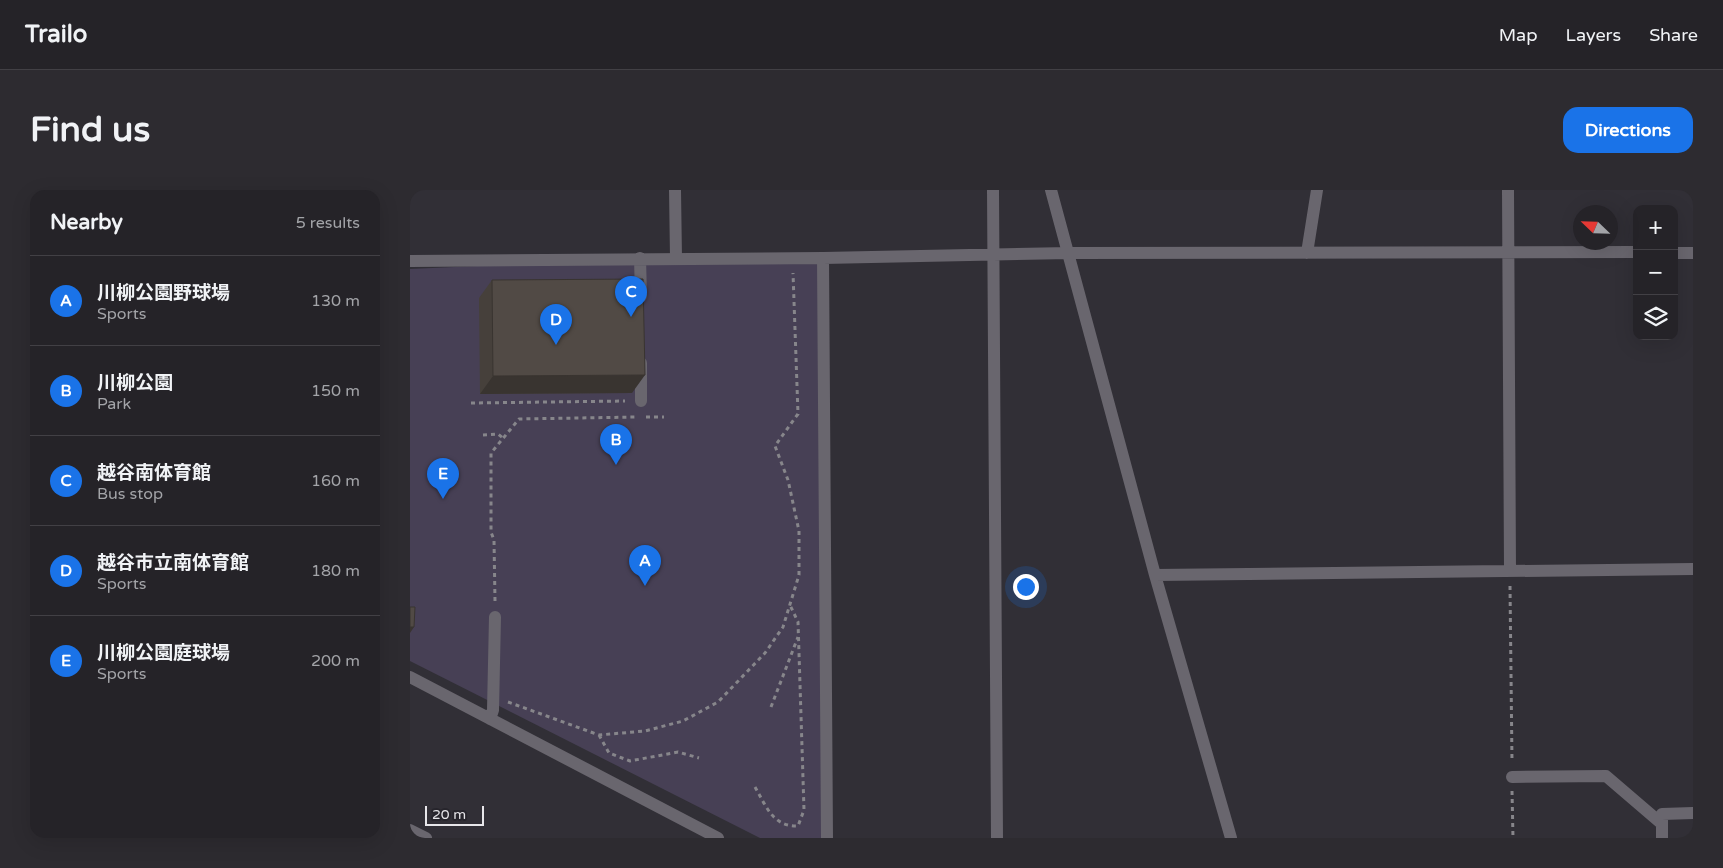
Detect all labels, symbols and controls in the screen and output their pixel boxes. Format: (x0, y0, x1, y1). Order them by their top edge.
text: Trailo (25, 20, 87, 49)
text: Map (1499, 24, 1538, 46)
text: Layers (1566, 24, 1621, 46)
text: Share (1649, 24, 1698, 46)
button: Directions (1563, 107, 1693, 153)
text: Find us (30, 109, 150, 151)
north arrow (1573, 205, 1618, 250)
map controls (1633, 205, 1678, 340)
button: + (1633, 205, 1678, 250)
text: Nearby (50, 210, 123, 235)
text: 5 results (296, 213, 360, 233)
button: − (1633, 250, 1678, 295)
pin: C (615, 276, 647, 317)
text: 川柳公園野球場 (97, 282, 230, 304)
text: A (60, 291, 72, 311)
text: 130 m (311, 291, 360, 311)
button: layers (1633, 295, 1678, 340)
text: Sports (97, 304, 146, 324)
pin: D (540, 304, 572, 345)
text: 川柳公園 (97, 372, 173, 394)
text: B (60, 381, 72, 401)
text: 150 m (311, 381, 360, 401)
text: Park (97, 394, 131, 414)
pin: B (600, 424, 632, 465)
pin: E (427, 458, 459, 499)
text: 越谷南体育館 (97, 462, 211, 484)
text: C (60, 471, 72, 491)
text: 160 m (311, 471, 360, 491)
text: Bus stop (97, 484, 163, 504)
pin: A (629, 545, 661, 586)
text: 越谷市立南体育館 (97, 552, 249, 574)
text: D (60, 561, 72, 581)
text: 180 m (311, 561, 360, 581)
text: Sports (97, 574, 146, 594)
your location (1013, 574, 1039, 600)
text: 川柳公園庭球場 (97, 642, 230, 664)
text: E (61, 651, 71, 671)
text: 200 m (311, 651, 360, 671)
text: Sports (97, 664, 146, 684)
scale bar (425, 803, 484, 826)
text: 20 m (432, 806, 466, 823)

